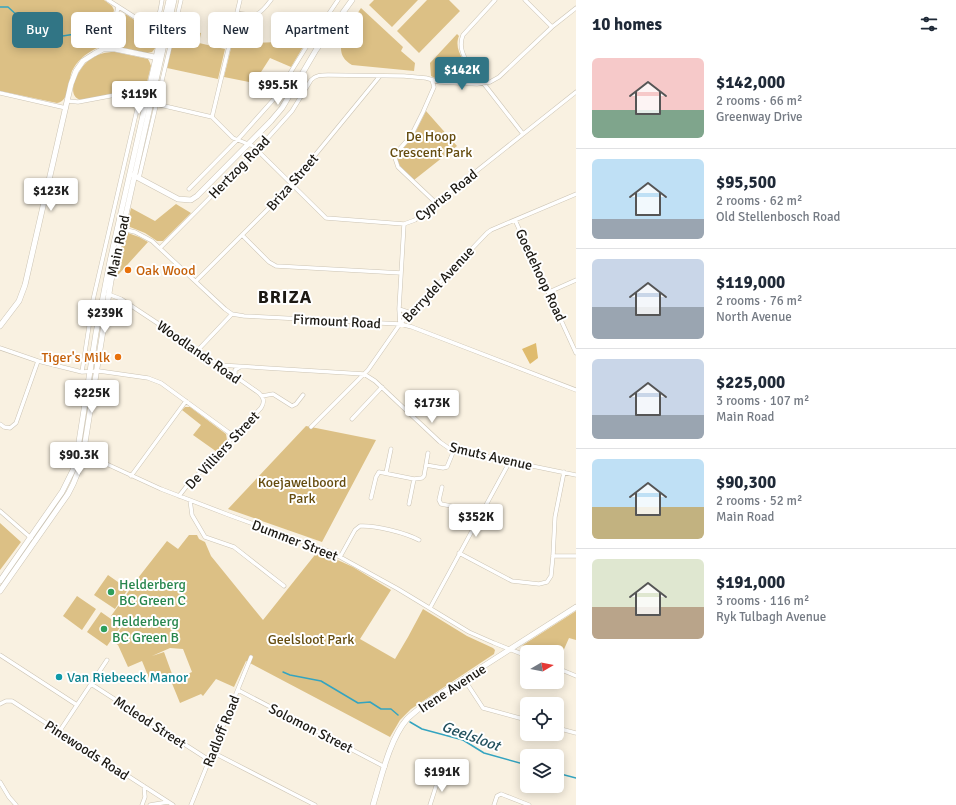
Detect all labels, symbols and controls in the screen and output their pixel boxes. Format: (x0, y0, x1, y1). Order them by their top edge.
chip: Buy (12, 12, 63, 48)
chip: Rent (71, 12, 126, 48)
chip: Filters (134, 12, 200, 48)
chip: New (208, 12, 263, 48)
chip: Apartment (271, 12, 363, 48)
icon: filters (918, 13, 940, 35)
text: 10 homes (592, 14, 662, 35)
pin: $142K (434, 57, 490, 91)
text: $142K (444, 62, 480, 78)
pin: $95.5K (245, 72, 311, 106)
text: $142,000 (716, 72, 785, 93)
icon: home (624, 74, 672, 122)
text: $95.5K (258, 77, 298, 93)
pin: $119K (111, 81, 167, 115)
text: $119K (121, 86, 157, 102)
text: 2 rooms · 66 m² (716, 93, 802, 109)
text: Greenway Drive (716, 109, 803, 125)
park label: De Hoop Crescent Park (390, 128, 472, 161)
street label: Hertzog Road (205, 132, 274, 202)
street label: Briza Street (263, 150, 322, 214)
street label: Cyprus Road (412, 166, 481, 225)
text: $95,500 (716, 172, 776, 193)
icon: home (624, 175, 672, 223)
pin: $123K (23, 178, 79, 212)
text: $123K (33, 183, 69, 199)
text: 2 rooms · 62 m² (716, 193, 802, 209)
text: Old Stellenbosch Road (716, 209, 840, 225)
street label: Main Road (104, 214, 133, 279)
street label: Goedehoop Road (512, 226, 569, 324)
street label: Berrydel Avenue (399, 243, 478, 326)
place label: Oak Wood (136, 262, 196, 279)
marker: Oak Wood (123, 265, 133, 275)
text: $119,000 (716, 272, 785, 293)
icon: home (624, 275, 672, 323)
district label: BRIZA (258, 286, 312, 308)
text: 2 rooms · 76 m² (716, 293, 802, 309)
pin: $239K (77, 300, 133, 334)
text: $239K (87, 305, 123, 321)
text: North Avenue (716, 309, 792, 325)
street label: Firmount Road (293, 311, 381, 332)
street label: Woodlands Road (153, 317, 244, 388)
place label: Tiger's Milk (41, 349, 110, 366)
marker: Tiger's Milk (113, 352, 123, 362)
text: $225,000 (716, 372, 785, 393)
icon: home (624, 375, 672, 423)
pin: $225K (64, 380, 120, 414)
text: $225K (74, 385, 110, 401)
pin: $173K (404, 390, 460, 424)
text: 3 rooms · 107 m² (716, 393, 809, 409)
text: $173K (414, 395, 450, 411)
street label: De Villiers Street (182, 408, 263, 493)
text: Main Road (716, 409, 774, 425)
street label: Smuts Avenue (448, 439, 534, 474)
pin: $90.3K (46, 442, 112, 476)
text: $90.3K (59, 447, 99, 463)
text: $90,300 (716, 472, 776, 493)
park label: Koejawelboord Park (258, 474, 346, 507)
icon: home (624, 475, 672, 523)
text: 2 rooms · 52 m² (716, 493, 802, 509)
pin: $352K (448, 504, 504, 538)
text: $352K (458, 509, 494, 525)
text: Main Road (716, 509, 774, 525)
street label: Dummer Street (249, 516, 340, 565)
text: $191,000 (716, 572, 785, 593)
icon: home (624, 575, 672, 623)
place label: Helderberg BC Green C (119, 576, 186, 609)
marker: Helderberg BC Green C (106, 587, 116, 597)
text: 3 rooms · 116 m² (716, 593, 809, 609)
text: Ryk Tulbagh Avenue (716, 609, 826, 625)
place label: Helderberg BC Green B (112, 613, 179, 646)
marker: Helderberg BC Green B (99, 624, 109, 634)
park label: Geelsloot Park (268, 631, 354, 648)
north arrow (520, 645, 564, 689)
map controls (520, 645, 564, 793)
street label: Irene Avenue (415, 660, 489, 717)
place label: Van Riebeeck Manor (67, 669, 189, 686)
marker: Van Riebeeck Manor (54, 672, 64, 682)
street label: Mcleod Street (110, 693, 189, 752)
street label: Radloff Road (199, 693, 244, 770)
button: locate (520, 697, 564, 741)
street label: Solomon Street (266, 700, 356, 757)
street label: Pinewoods Road (41, 717, 132, 784)
water label: Geelsloot (439, 717, 504, 755)
button: layers (520, 749, 564, 793)
pin: $191K (414, 759, 470, 793)
text: $191K (424, 764, 460, 780)

